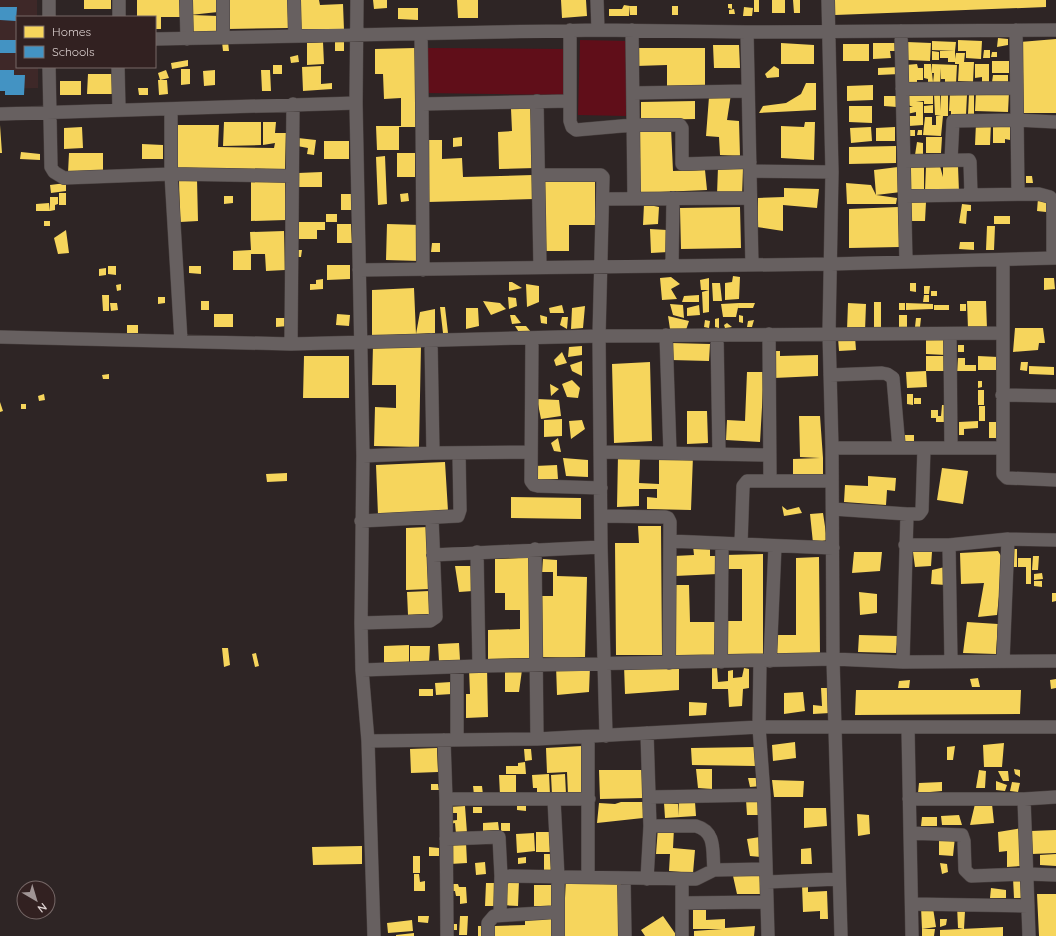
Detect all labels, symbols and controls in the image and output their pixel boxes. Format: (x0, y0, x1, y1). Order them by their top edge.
legend (16, 16, 156, 68)
text: Homes (52, 24, 92, 39)
text: Schools (52, 44, 95, 59)
north arrow (16, 880, 56, 920)
text: N (35, 900, 50, 916)

